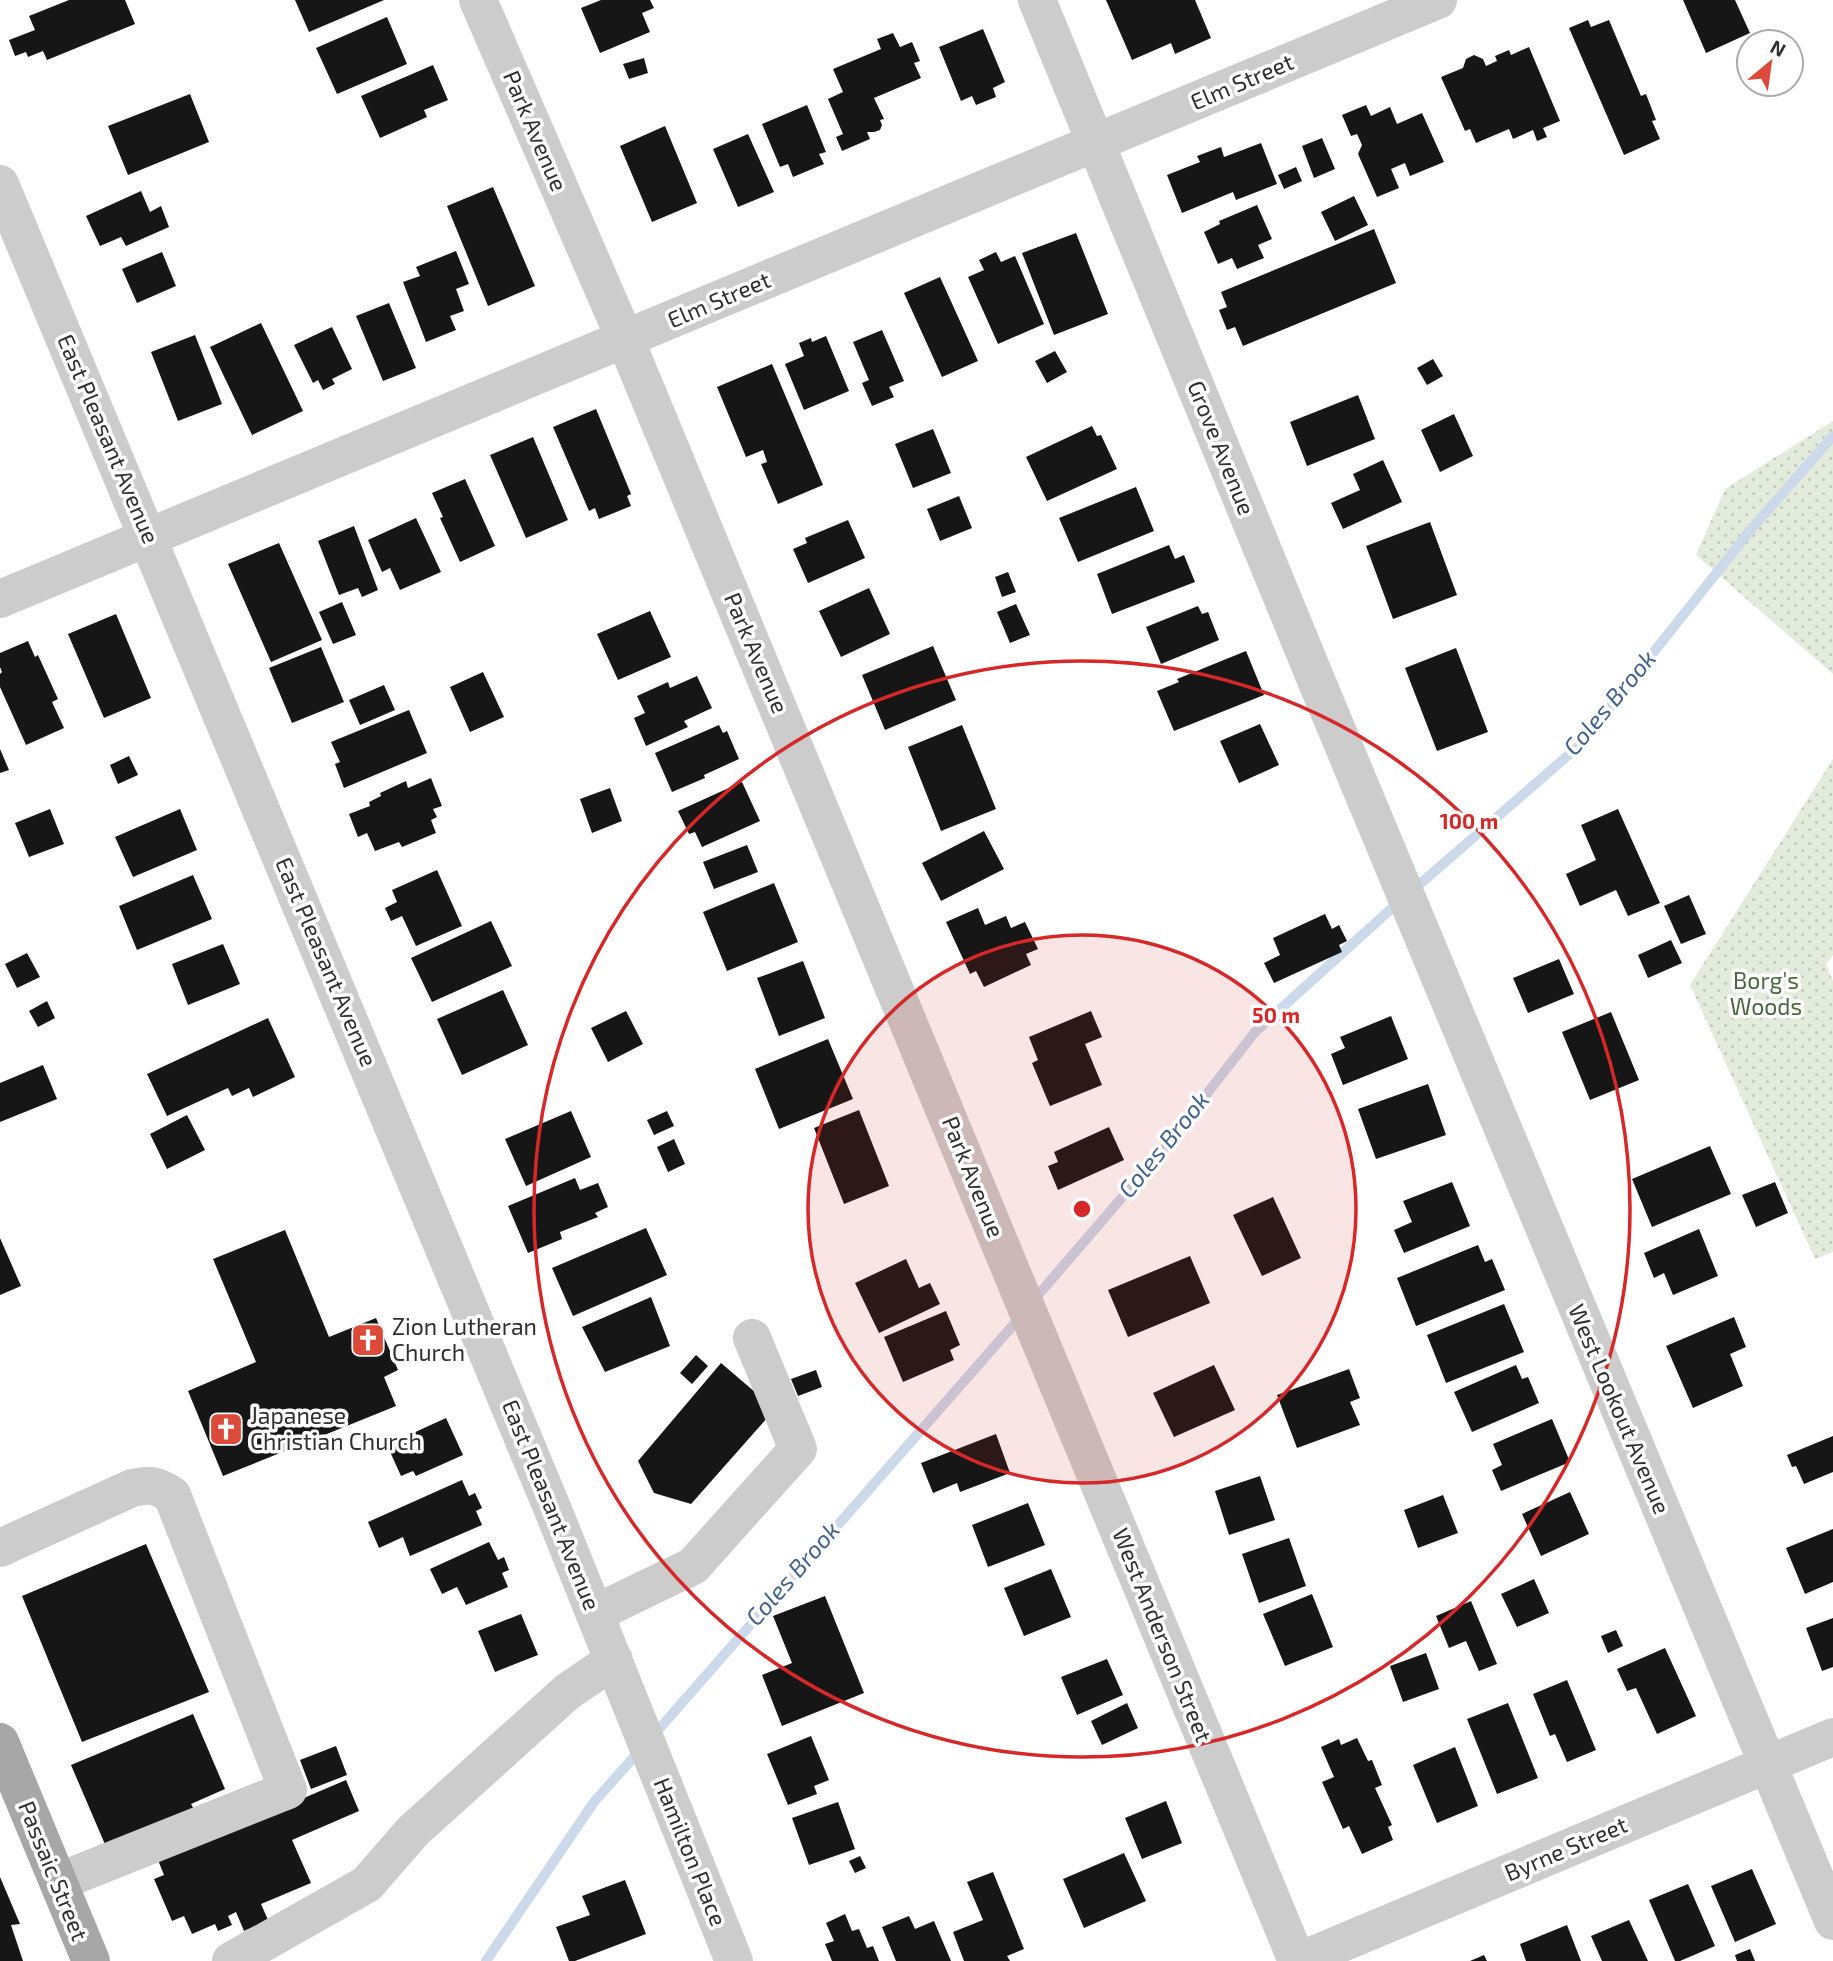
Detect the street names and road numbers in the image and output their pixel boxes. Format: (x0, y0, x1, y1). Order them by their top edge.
street label: Elm Street (1186, 47, 1297, 115)
street label: Park Avenue (498, 66, 574, 195)
street label: Elm Street (663, 265, 774, 333)
street label: East Pleasant Avenue (52, 330, 166, 547)
street label: Grove Avenue (1182, 376, 1262, 519)
street label: Park Avenue (719, 588, 795, 717)
street label: East Pleasant Avenue (270, 853, 384, 1070)
street label: Park Avenue (937, 1112, 1011, 1241)
street label: West Lookout Avenue (1563, 1300, 1677, 1518)
street label: East Pleasant Avenue (497, 1395, 607, 1614)
street label: West Anderson Street (1107, 1524, 1219, 1746)
street label: Hamilton Place (648, 1773, 733, 1930)
street label: Passaic Street (13, 1797, 95, 1945)
street label: Byrne Street (1500, 1810, 1631, 1886)

